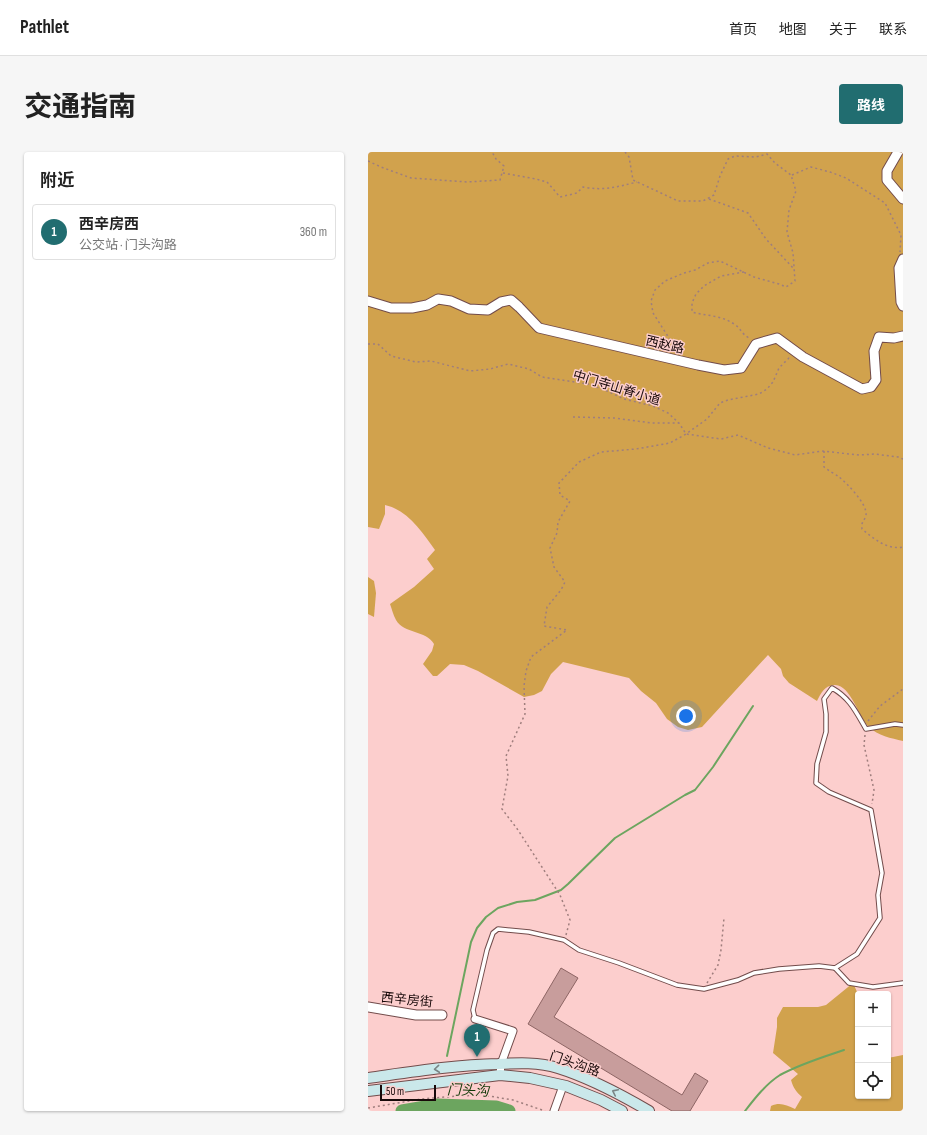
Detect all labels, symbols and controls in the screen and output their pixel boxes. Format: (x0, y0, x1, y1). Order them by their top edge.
text: Pathlet (20, 16, 69, 39)
text: 首页 (729, 21, 757, 38)
text: 地图 (779, 21, 807, 38)
text: 关于 (829, 21, 857, 38)
text: 联系 (879, 21, 907, 38)
button: 路线 (839, 84, 903, 124)
text: 交通指南 (24, 91, 136, 124)
text: 附近 (40, 171, 74, 191)
text: 西辛房西 (79, 215, 139, 234)
text: 1 (51, 224, 57, 240)
text: 360 m (300, 224, 327, 240)
text: 公交站 · 门头沟路 (79, 237, 177, 253)
street label: 西赵路 (644, 333, 686, 357)
street label: 中门寺山脊小道 (571, 367, 663, 409)
your location (676, 706, 696, 726)
street label: 西辛房街 (380, 989, 434, 1011)
map controls (855, 991, 891, 1099)
button: + (855, 991, 891, 1027)
pin: 1 (464, 1024, 490, 1057)
button: − (855, 1027, 891, 1063)
street label: 门头沟路 (547, 1048, 602, 1080)
button: locate (855, 1063, 891, 1099)
one-way arrow (434, 1064, 441, 1073)
water label: 门头沟 (447, 1081, 491, 1100)
scale bar (380, 1083, 436, 1102)
text: 50 m (386, 1085, 404, 1098)
one-way arrow (611, 1089, 619, 1097)

